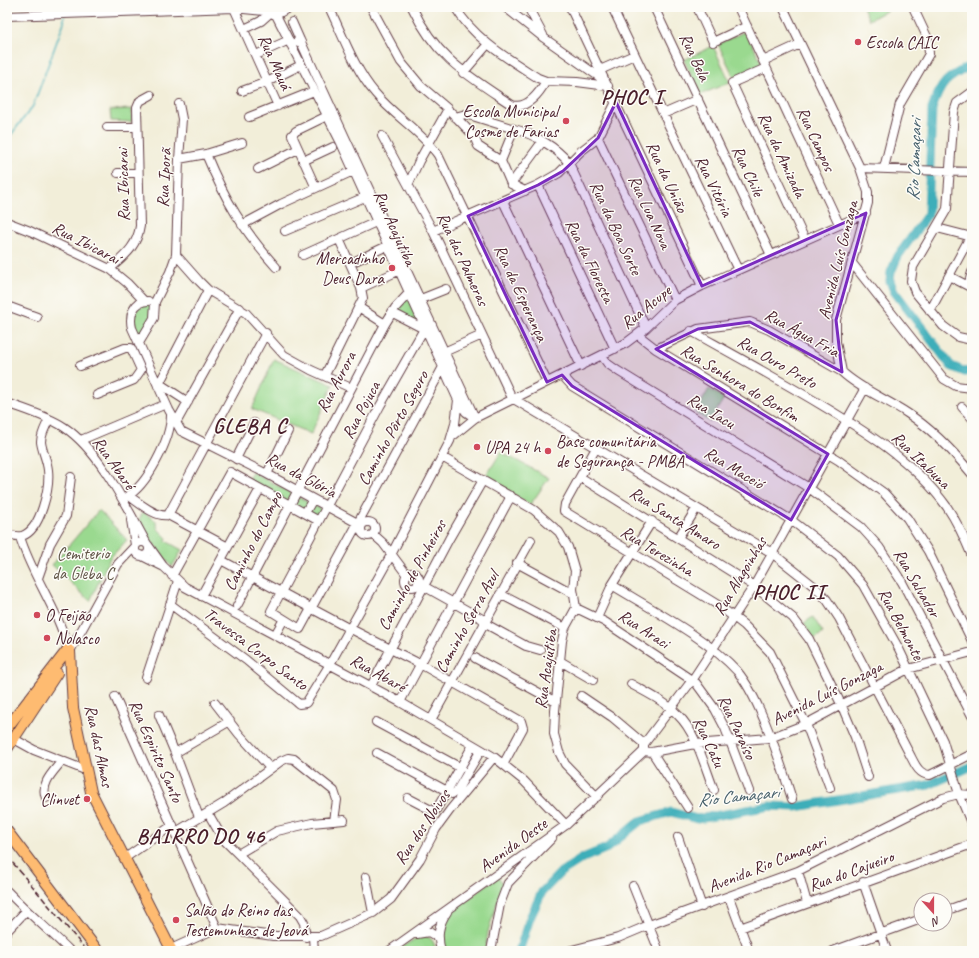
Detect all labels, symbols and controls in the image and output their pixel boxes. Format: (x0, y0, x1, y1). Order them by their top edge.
street label: Rua Bela (675, 30, 716, 86)
street label: Rua Mauá (253, 31, 297, 95)
place label: Escola CAIC (866, 32, 941, 53)
marker: Escola CAIC (853, 37, 863, 47)
district label: PHOC I (601, 84, 666, 110)
place label: Escola Municipal Cosme de Farias (463, 101, 561, 142)
street label: Rua Campos (792, 103, 841, 177)
street label: Rua da Amizada (753, 109, 812, 203)
water label: Rio Camaçari (902, 114, 927, 201)
marker: Escola Municipal Cosme de Farias (561, 116, 571, 126)
street label: Rua da União (641, 138, 693, 217)
street label: Rua Chile (727, 142, 769, 201)
street label: Rua Ibicarai (112, 146, 134, 222)
street label: Rua Iporã (152, 146, 176, 208)
street label: Rua Vitória (690, 152, 738, 221)
street label: Rua Lua Nova (624, 172, 677, 254)
street label: Rua da Boa Sorte (585, 178, 647, 279)
street label: Rua Acajutiba (369, 187, 422, 271)
street label: Avenida Luís Gonzaga (813, 197, 863, 321)
street label: Rua das Palmeras (432, 209, 495, 311)
street label: Rua da Floresta (561, 216, 620, 308)
street label: Rua Ibicaraí (49, 217, 127, 271)
street label: Rua da Esperança (489, 241, 553, 346)
place label: Mercadinho Deus Dara (316, 248, 386, 289)
marker: Mercadinho Deus Dara (387, 263, 397, 273)
street label: Rua Acupe (617, 279, 677, 334)
street label: Rua Água Fria (761, 303, 845, 363)
street label: Rua Ouro Preto (734, 331, 821, 394)
street label: Rua Senhora do Bonfim (677, 339, 804, 427)
street label: Rua Aurora (311, 347, 361, 416)
street label: Caminho Pôrto Seguro (353, 366, 434, 489)
street label: Rua Pojuca (337, 377, 385, 442)
street label: Rua Iacu (683, 389, 740, 434)
district label: GLEBA C (213, 413, 289, 439)
street label: Rua Itabuna (887, 427, 956, 494)
place label: Base comunitária de Segurança - PMBA (556, 431, 685, 472)
street label: Rua Abaré (88, 432, 141, 496)
place label: UPA 24 h (485, 437, 541, 458)
marker: UPA 24 h (472, 442, 482, 452)
street label: Rua Maceió (700, 442, 770, 495)
marker: Base comunitária de Segurança - PMBA (543, 446, 553, 456)
street label: Rua da Glória (262, 448, 341, 503)
street label: Rua Santa Amaro (626, 482, 725, 555)
street label: Caminho do Campo (219, 487, 287, 594)
street label: Caminho de Pinheiros (373, 515, 452, 634)
street label: Rua Terezinha (617, 521, 699, 582)
street label: Rua Alagoinhas (708, 532, 772, 619)
park label: Cemiterio da Gleba C (52, 543, 117, 584)
street label: Rua Salvador (889, 545, 946, 623)
street label: Caminho Serra Azul (430, 565, 505, 677)
district label: PHOC II (753, 579, 829, 605)
street label: Rua Belmonte (873, 585, 929, 665)
street label: Travessa Corpo Santo (200, 603, 313, 696)
place label: O Feijão (45, 605, 92, 626)
street label: Rua Araci (615, 605, 675, 654)
marker: O Feijão (32, 610, 42, 620)
street label: Rua Acajutiba (530, 626, 562, 710)
place label: Nolasco (55, 628, 100, 649)
marker: Nolasco (42, 633, 52, 643)
street label: Rua Abaré (347, 649, 412, 698)
street label: Avenida Luís Gonzaga (768, 655, 888, 730)
street label: Rua Paraíso (713, 692, 761, 763)
street label: Rua Espirito Santo (124, 697, 188, 806)
street label: Rua das Almas (80, 703, 118, 790)
street label: Rua Catu (688, 714, 730, 772)
water label: Rio Camaçari (696, 780, 784, 811)
street label: Rua dos Noivos (389, 784, 456, 868)
place label: Clinvet (40, 789, 81, 810)
marker: Clinvet (82, 794, 92, 804)
street label: Avenida Oeste (475, 812, 552, 877)
district label: BAIRRO DO 46 (137, 823, 266, 849)
street label: Avenida Rio Camaçari (705, 830, 831, 897)
street label: Rua do Cajueiro (806, 845, 898, 896)
north arrow (913, 892, 953, 932)
place label: Salão do Reino das Testemunhas de Jeová (184, 900, 309, 941)
text: N (929, 914, 942, 930)
marker: Salão do Reino das Testemunhas de Jeová (171, 915, 181, 925)

